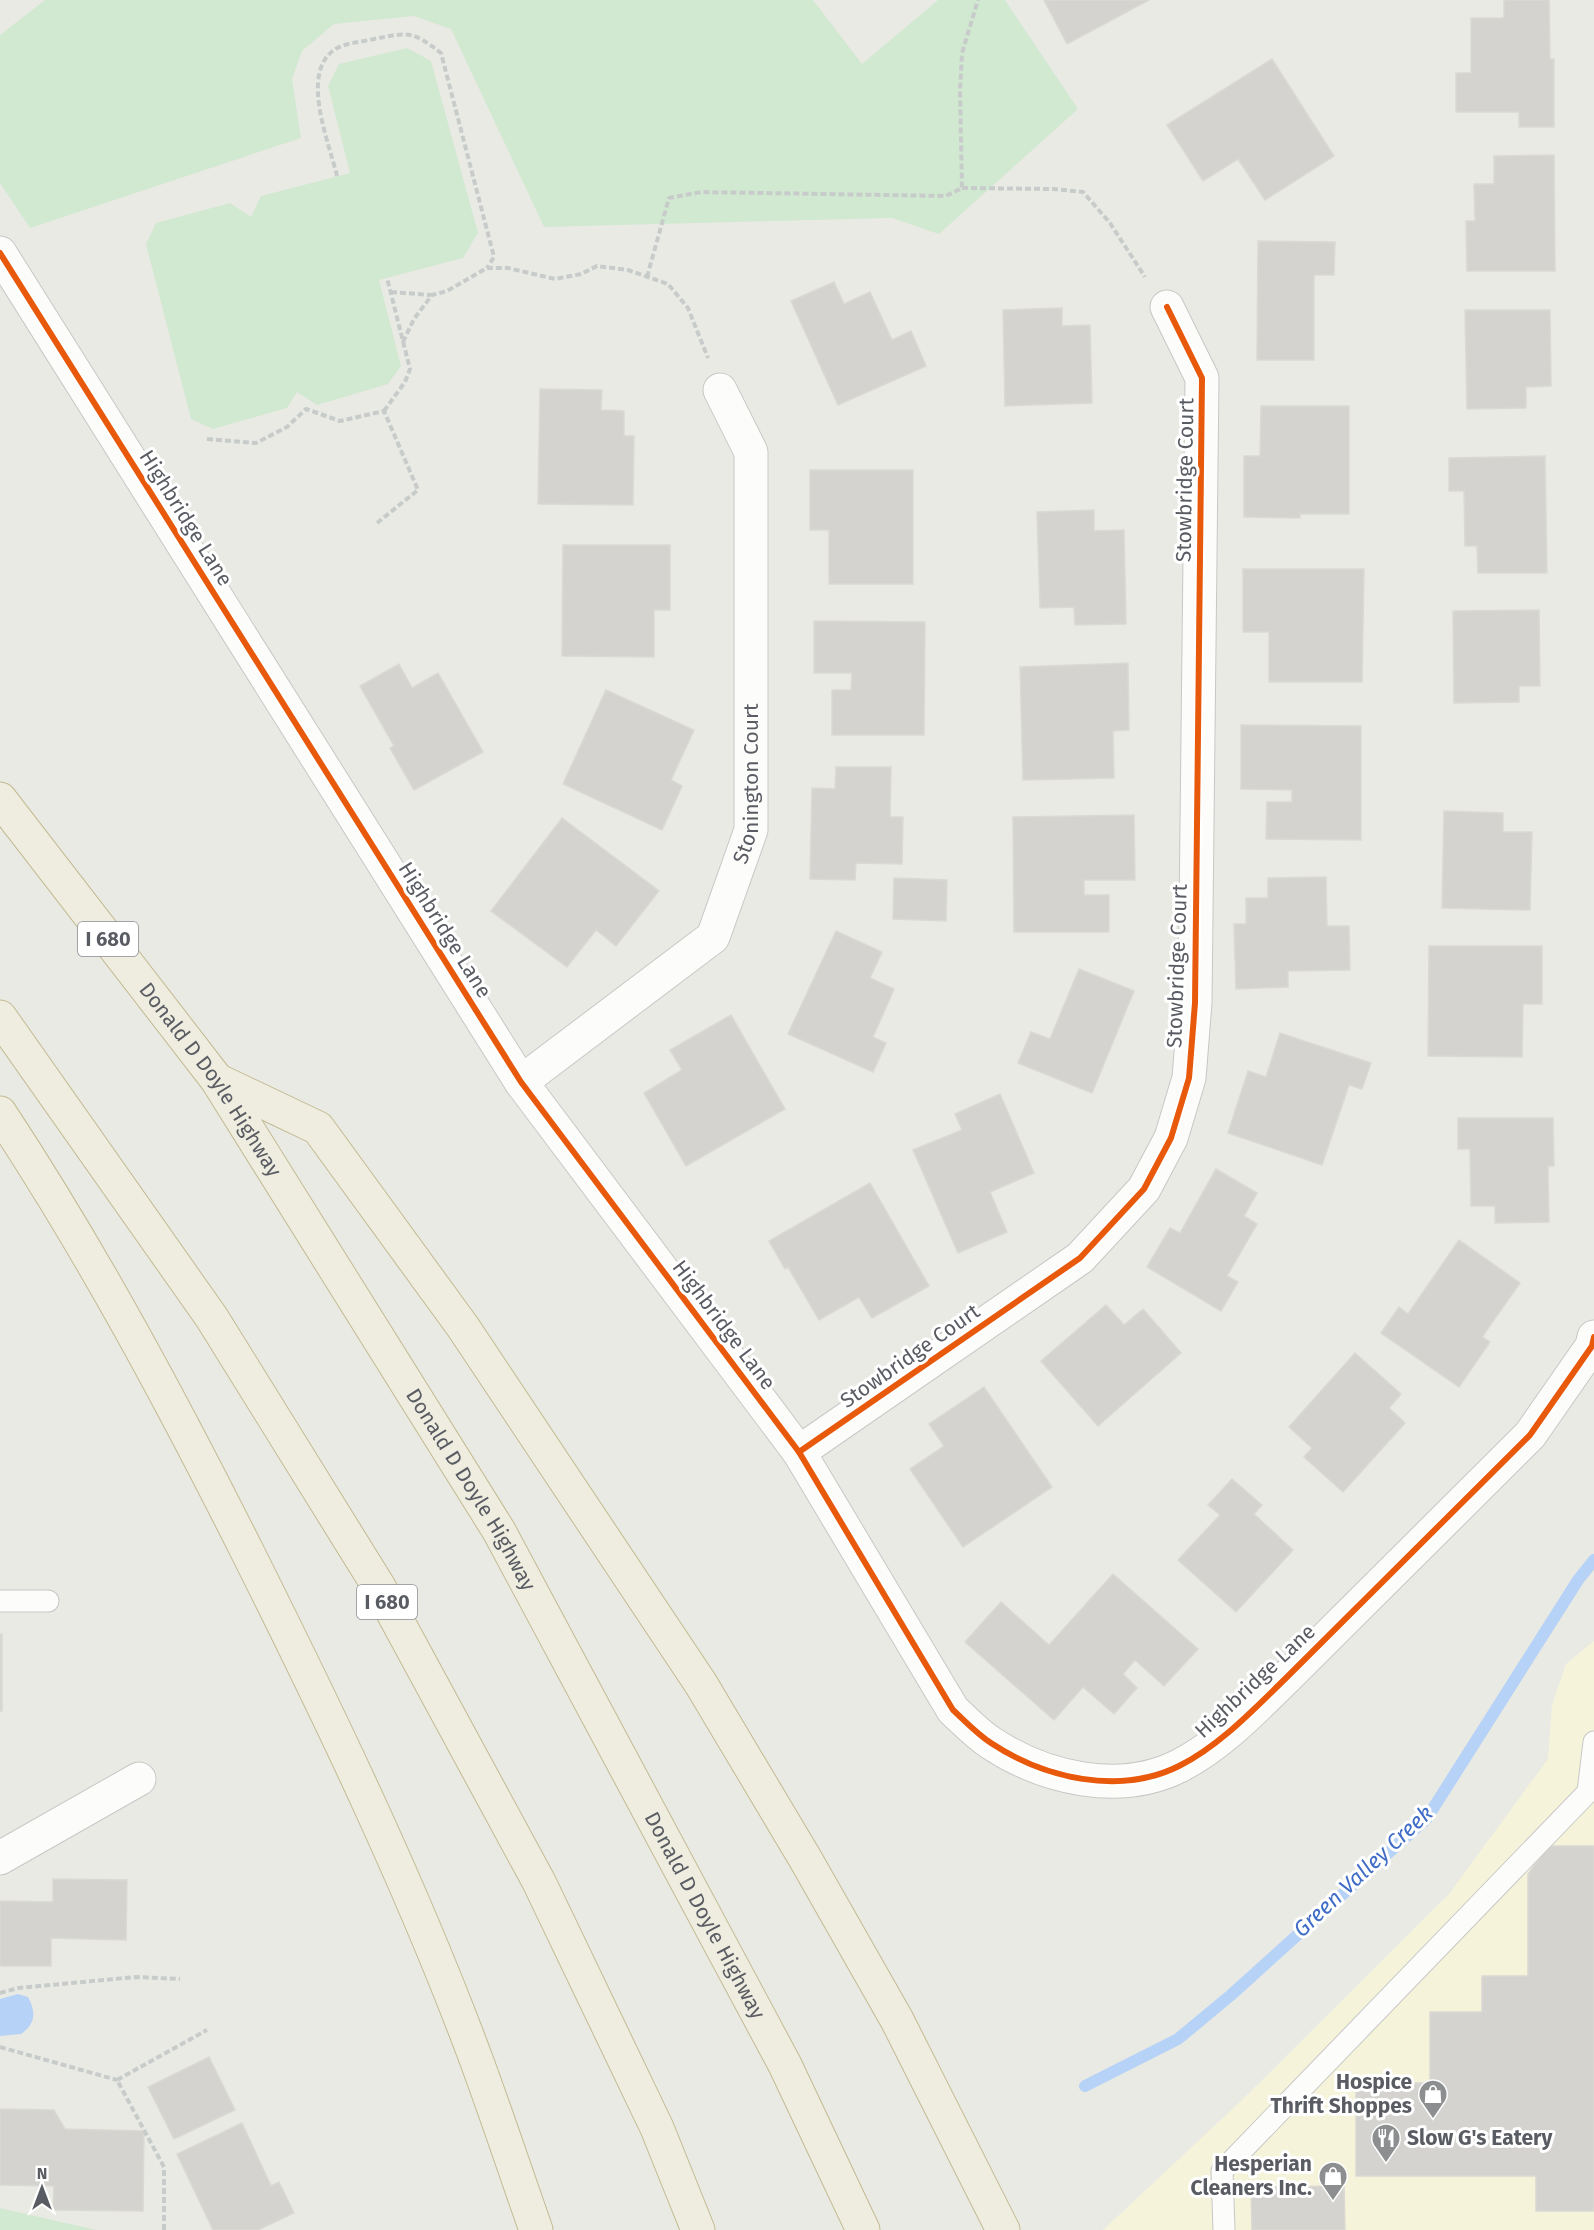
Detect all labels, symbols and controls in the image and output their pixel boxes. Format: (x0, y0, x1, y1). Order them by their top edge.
street label: Stowbridge Court (1171, 397, 1199, 562)
street label: Highbridge Lane (134, 445, 238, 591)
street label: Stonington Court (727, 703, 764, 867)
street label: Highbridge Lane (393, 857, 497, 1003)
street label: Stowbridge Court (1161, 883, 1193, 1049)
road number: I 680 (78, 922, 138, 956)
street label: Donald D Doyle Highway (133, 977, 288, 1182)
street label: Highbridge Lane (667, 1255, 781, 1395)
street label: Stowbridge Court (835, 1298, 985, 1414)
street label: Donald D Doyle Highway (400, 1384, 542, 1596)
road number: I 680 (357, 1585, 417, 1619)
street label: Highbridge Lane (1189, 1618, 1321, 1744)
water label: Green Valley Creek (1288, 1799, 1438, 1943)
street label: Donald D Doyle Highway (639, 1807, 771, 2024)
place label: Hospice Thrift Shoppes (1270, 2069, 1412, 2119)
shop icon: Hospice Thrift Shoppes (1417, 2078, 1449, 2120)
restaurant icon: Slow G's Eatery (1370, 2122, 1402, 2164)
place label: Slow G's Eatery (1407, 2125, 1552, 2151)
place label: Hesperian Cleaners Inc. (1191, 2151, 1312, 2201)
north arrow (12, 2158, 72, 2218)
shop icon: Hesperian Cleaners Inc. (1317, 2160, 1349, 2202)
text: N (37, 2164, 47, 2183)

